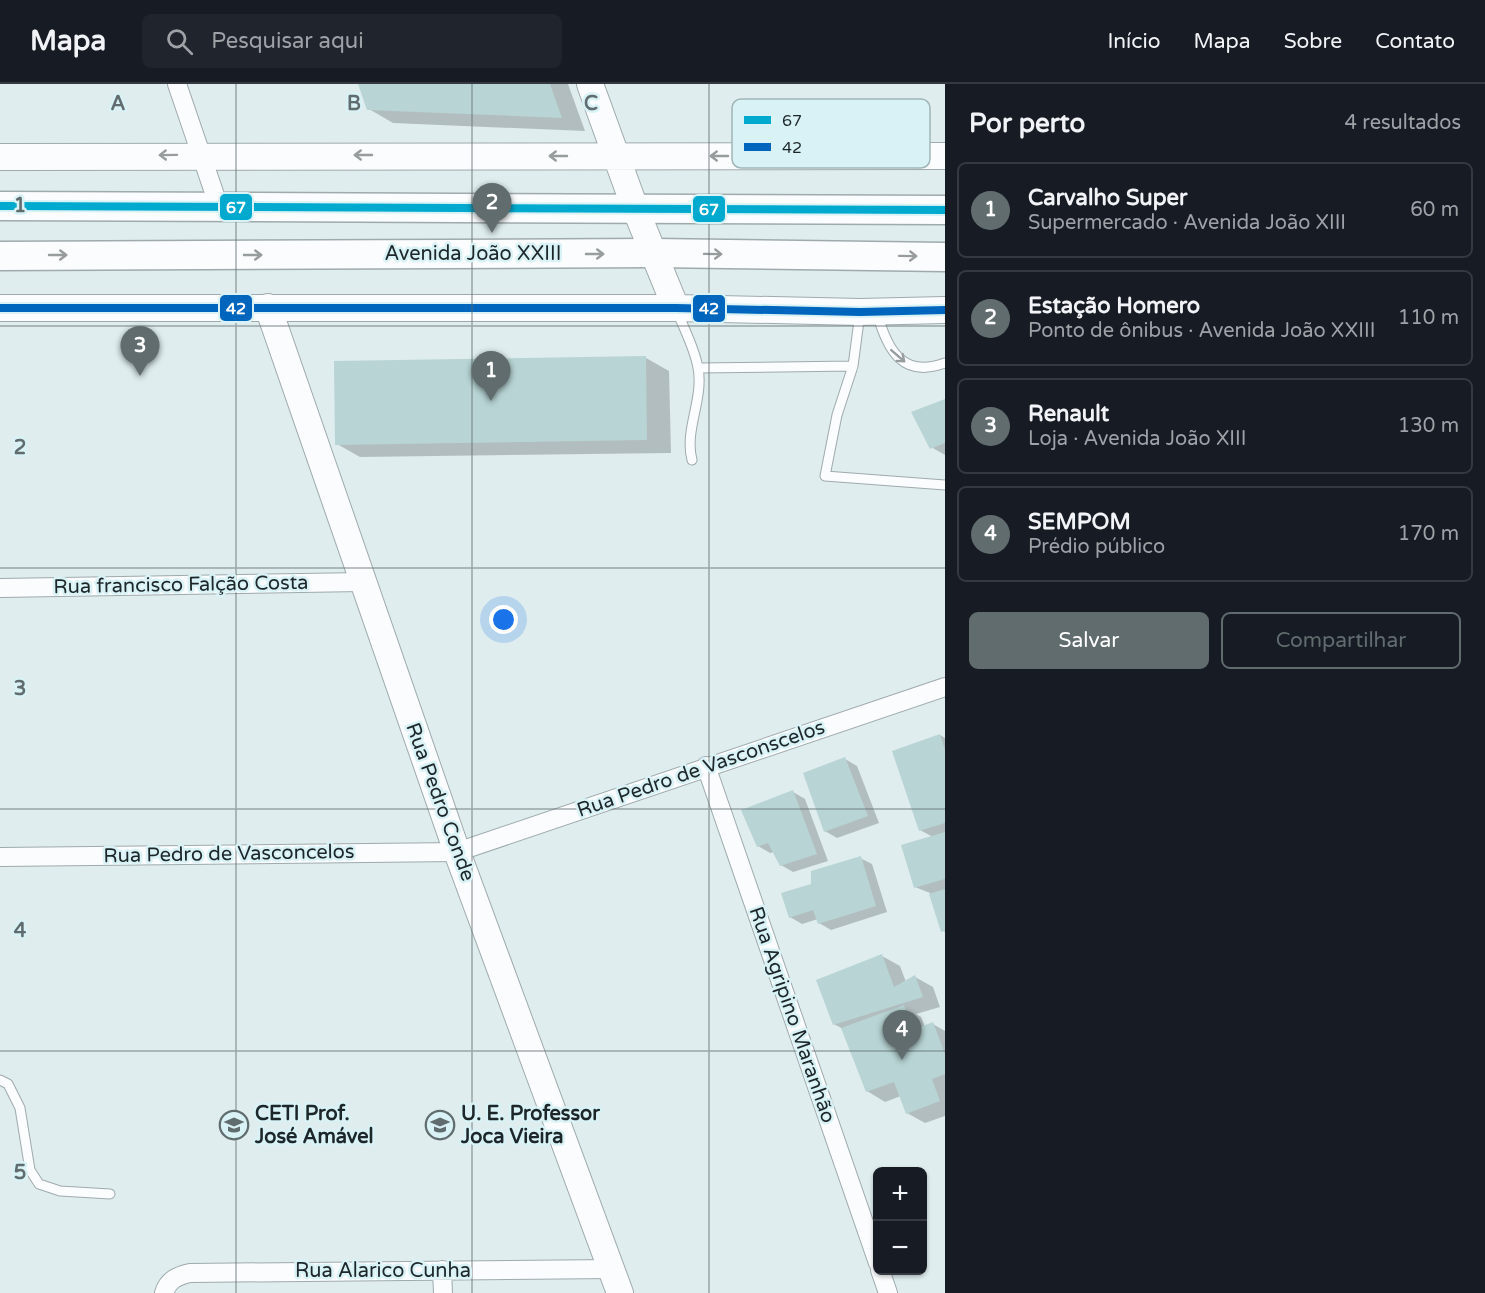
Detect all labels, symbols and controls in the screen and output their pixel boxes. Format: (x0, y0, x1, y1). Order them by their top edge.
search box (142, 14, 562, 68)
text: Mapa (30, 24, 106, 58)
icon: search (163, 25, 196, 58)
text: Pesquisar aqui (211, 28, 364, 54)
text: Início (1108, 29, 1160, 54)
text: Mapa (1193, 29, 1251, 54)
text: Sobre (1284, 29, 1342, 54)
text: Contato (1375, 29, 1455, 54)
text: A (111, 92, 126, 116)
text: B (347, 92, 361, 116)
text: C (584, 92, 598, 116)
legend (732, 99, 930, 168)
text: Por perto (969, 108, 1085, 139)
text: 67 (782, 111, 802, 131)
text: 4 resultados (1345, 111, 1461, 135)
text: 42 (782, 138, 802, 158)
one-way arrow (353, 149, 373, 161)
one-way arrow (158, 150, 178, 161)
one-way arrow (548, 150, 568, 162)
one-way arrow (709, 150, 729, 162)
pin: 2 (472, 184, 512, 233)
text: Carvalho Super (1028, 185, 1187, 211)
line badge: 67 (219, 193, 253, 221)
text: 1 (14, 194, 26, 218)
line badge: 67 (692, 195, 726, 223)
text: 67 (226, 198, 246, 218)
text: 1 (984, 198, 997, 222)
text: 60 m (1410, 198, 1459, 222)
text: 67 (699, 200, 719, 220)
text: Supermercado · Avenida João XIII (1028, 211, 1346, 235)
street label: Avenida João XXIII (385, 242, 561, 266)
one-way arrow (585, 248, 605, 260)
one-way arrow (702, 248, 722, 260)
one-way arrow (48, 249, 68, 261)
one-way arrow (243, 249, 263, 261)
one-way arrow (897, 250, 917, 262)
text: Estação Homero (1028, 293, 1200, 319)
line badge: 42 (219, 294, 253, 322)
line badge: 42 (692, 294, 726, 323)
text: 42 (226, 299, 246, 319)
text: 42 (699, 299, 719, 319)
text: 2 (984, 306, 997, 330)
text: 110 m (1398, 306, 1459, 330)
text: Ponto de ônibus · Avenida João XXIII (1028, 319, 1375, 343)
pin: 3 (120, 326, 160, 376)
one-way arrow (890, 349, 906, 362)
pin: 1 (472, 352, 510, 401)
text: Renault (1028, 401, 1109, 427)
text: 3 (984, 414, 997, 438)
text: 130 m (1398, 414, 1459, 438)
text: Loja · Avenida João XIII (1028, 427, 1246, 451)
text: 2 (14, 436, 26, 460)
text: SEMPOM (1028, 509, 1131, 535)
text: 4 (984, 522, 997, 546)
text: 170 m (1398, 522, 1459, 546)
text: Prédio público (1028, 535, 1165, 559)
street label: Rua francisco Falção Costa (53, 571, 309, 599)
your location (489, 605, 518, 634)
button: Salvar (969, 612, 1209, 669)
button: Compartilhar (1221, 612, 1461, 669)
text: 3 (14, 677, 26, 701)
street label: Rua Pedro de Vasconscelos (574, 715, 828, 823)
street label: Rua Pedro Conde (400, 720, 480, 884)
street label: Rua Pedro de Vasconcelos (103, 840, 355, 868)
street label: Rua Agripino Maranhão (744, 904, 840, 1126)
text: 4 (14, 919, 27, 943)
pin: 4 (882, 1010, 922, 1060)
place label: CETI Prof. José Amável (254, 1102, 374, 1149)
place label: U. E. Professor Joca Vieira (460, 1102, 600, 1149)
school or university icon: CETI Prof. José Amável (218, 1109, 250, 1141)
school or university icon: U. E. Professor Joca Vieira (424, 1109, 456, 1141)
text: 5 (14, 1161, 26, 1185)
map controls (873, 1167, 927, 1275)
button: + (873, 1167, 927, 1221)
button: − (873, 1221, 927, 1275)
street label: Rua Alarico Cunha (295, 1259, 471, 1283)

